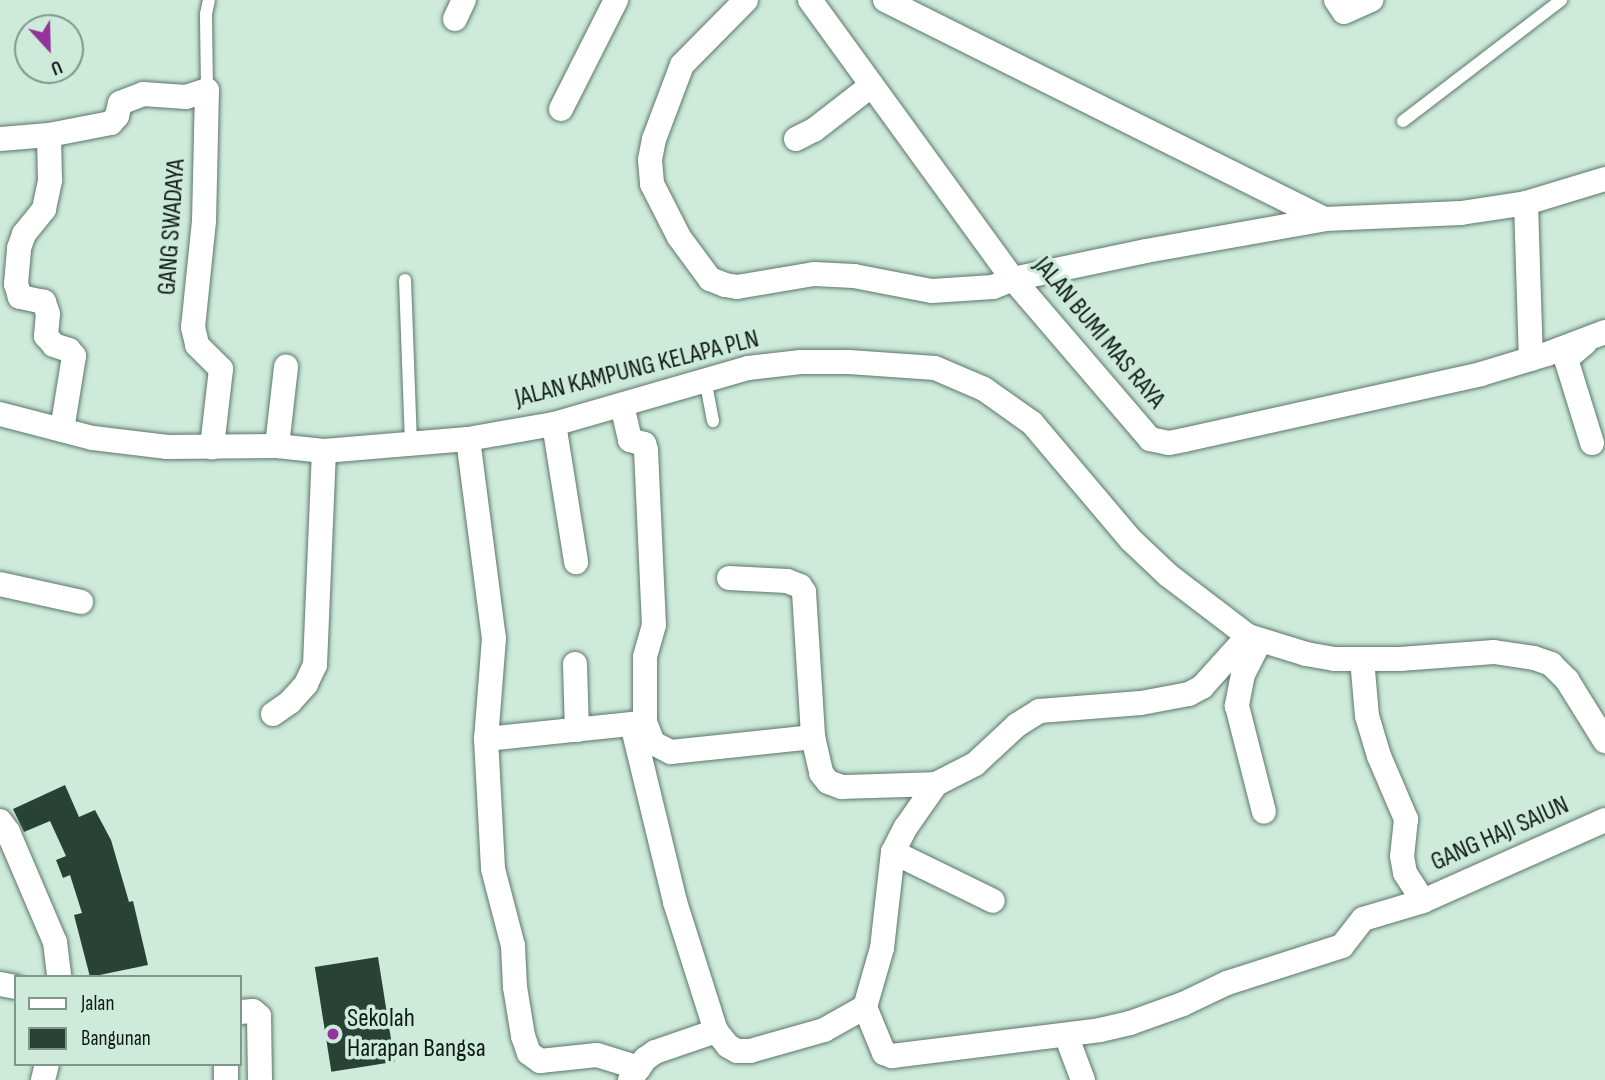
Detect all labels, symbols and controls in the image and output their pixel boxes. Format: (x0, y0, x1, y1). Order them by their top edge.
north arrow (14, 14, 84, 84)
text: U (47, 55, 65, 80)
street label: GANG SWADAYA (152, 158, 192, 296)
street label: JALAN BUMI MAS RAYA (1026, 251, 1172, 415)
street label: JALAN KAMPUNG KELAPA PLN (512, 324, 762, 414)
street label: GANG HAJI SAIUN (1426, 790, 1574, 878)
legend (14, 975, 242, 1066)
text: Jalan (81, 991, 114, 1016)
place label: Sekolah Harapan Bangsa (347, 1003, 486, 1064)
text: Bangunan (81, 1026, 151, 1051)
marker: Sekolah Harapan Bangsa (325, 1026, 341, 1042)

